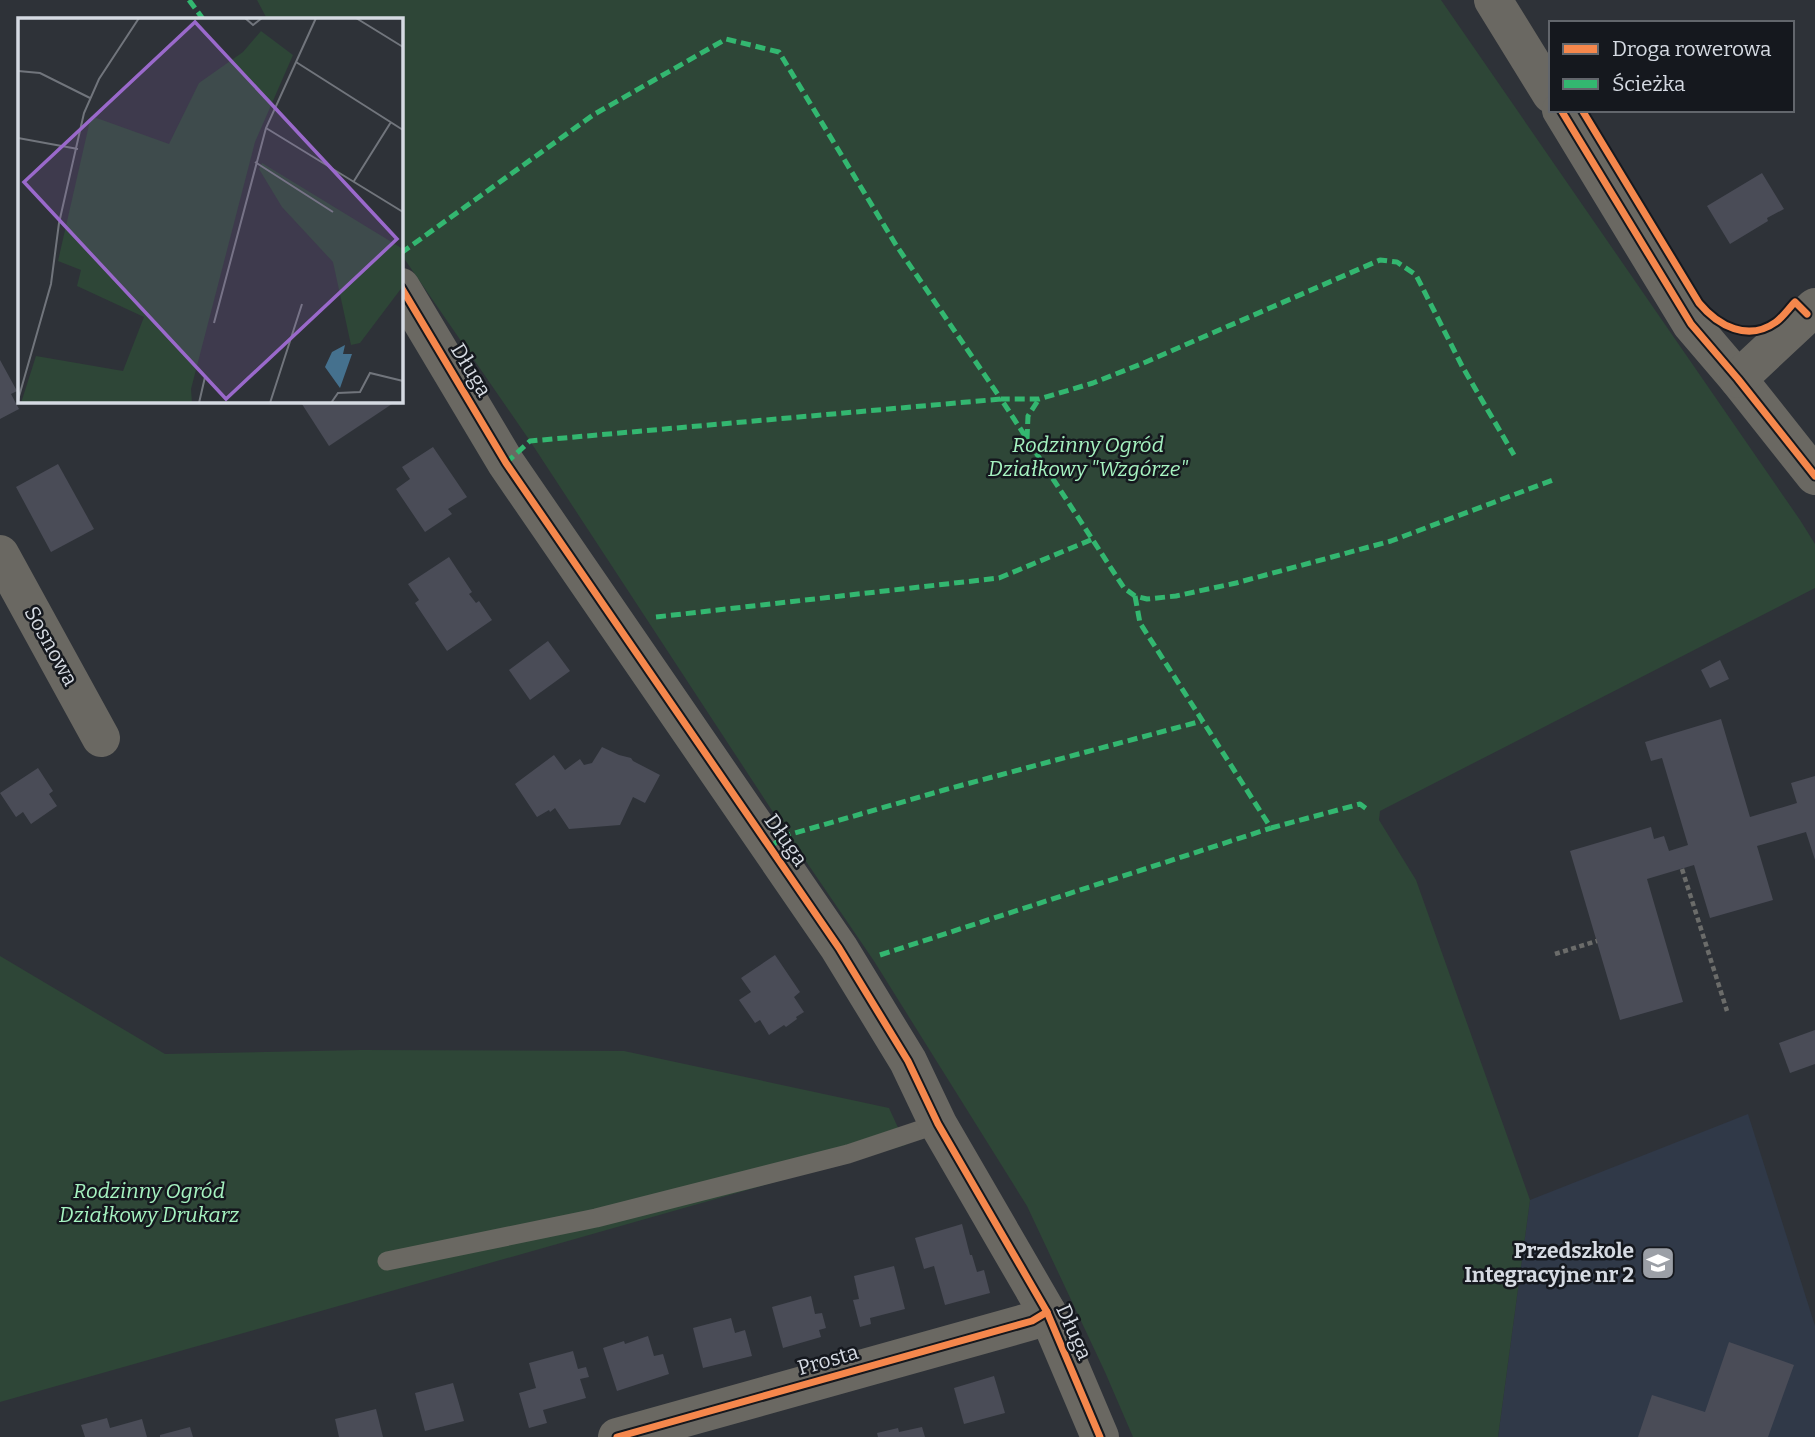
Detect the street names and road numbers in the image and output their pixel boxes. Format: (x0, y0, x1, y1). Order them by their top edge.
street label: Długa (445, 338, 497, 402)
street label: Sosnowa (18, 602, 84, 691)
street label: Długa (759, 809, 814, 872)
street label: Długa (1050, 1300, 1098, 1364)
street label: Prosta (795, 1339, 862, 1381)

